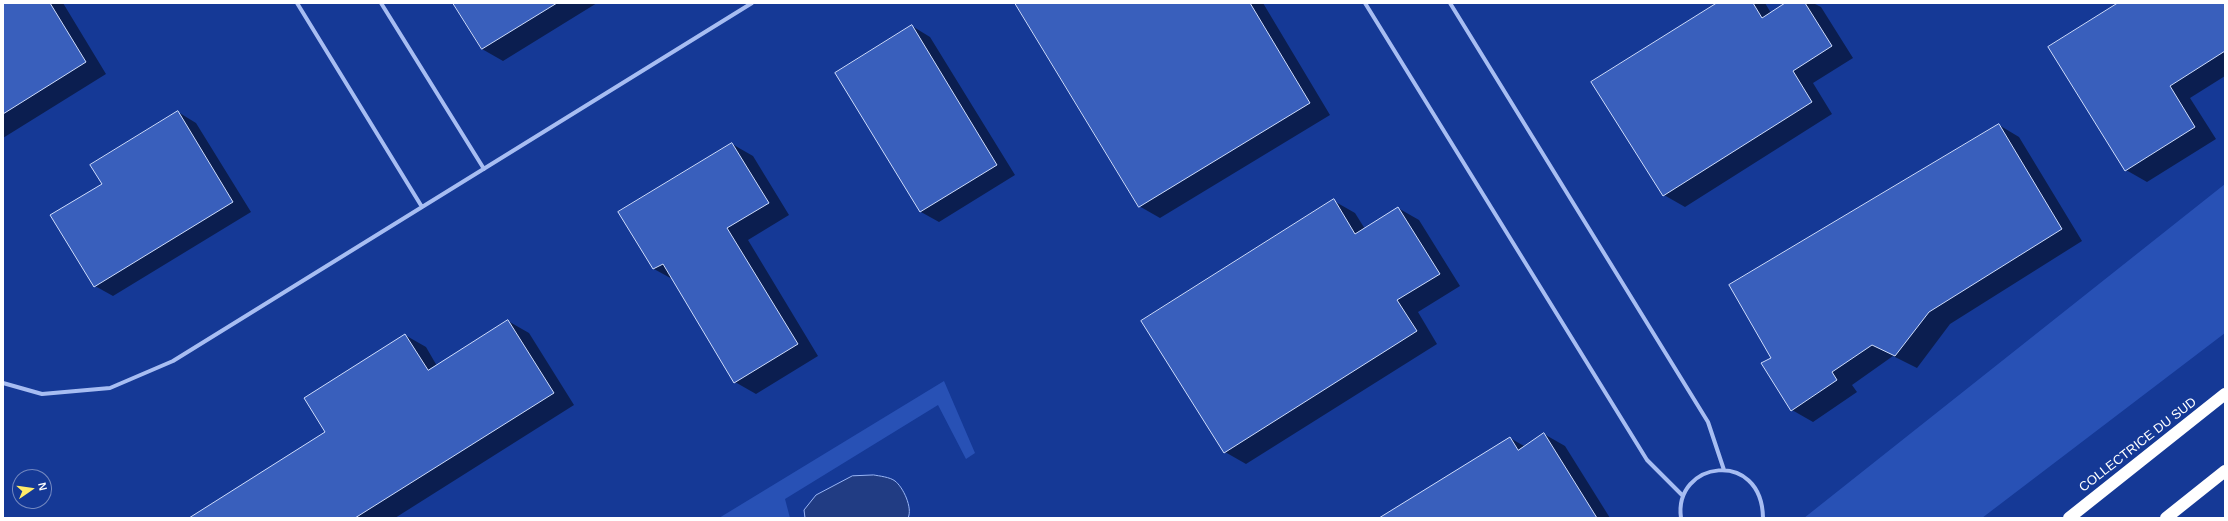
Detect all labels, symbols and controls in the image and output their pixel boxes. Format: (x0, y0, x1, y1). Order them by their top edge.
street label: COLLECTRICE DU SUD (2076, 394, 2200, 496)
north arrow (12, 469, 52, 509)
text: N (36, 481, 49, 492)

